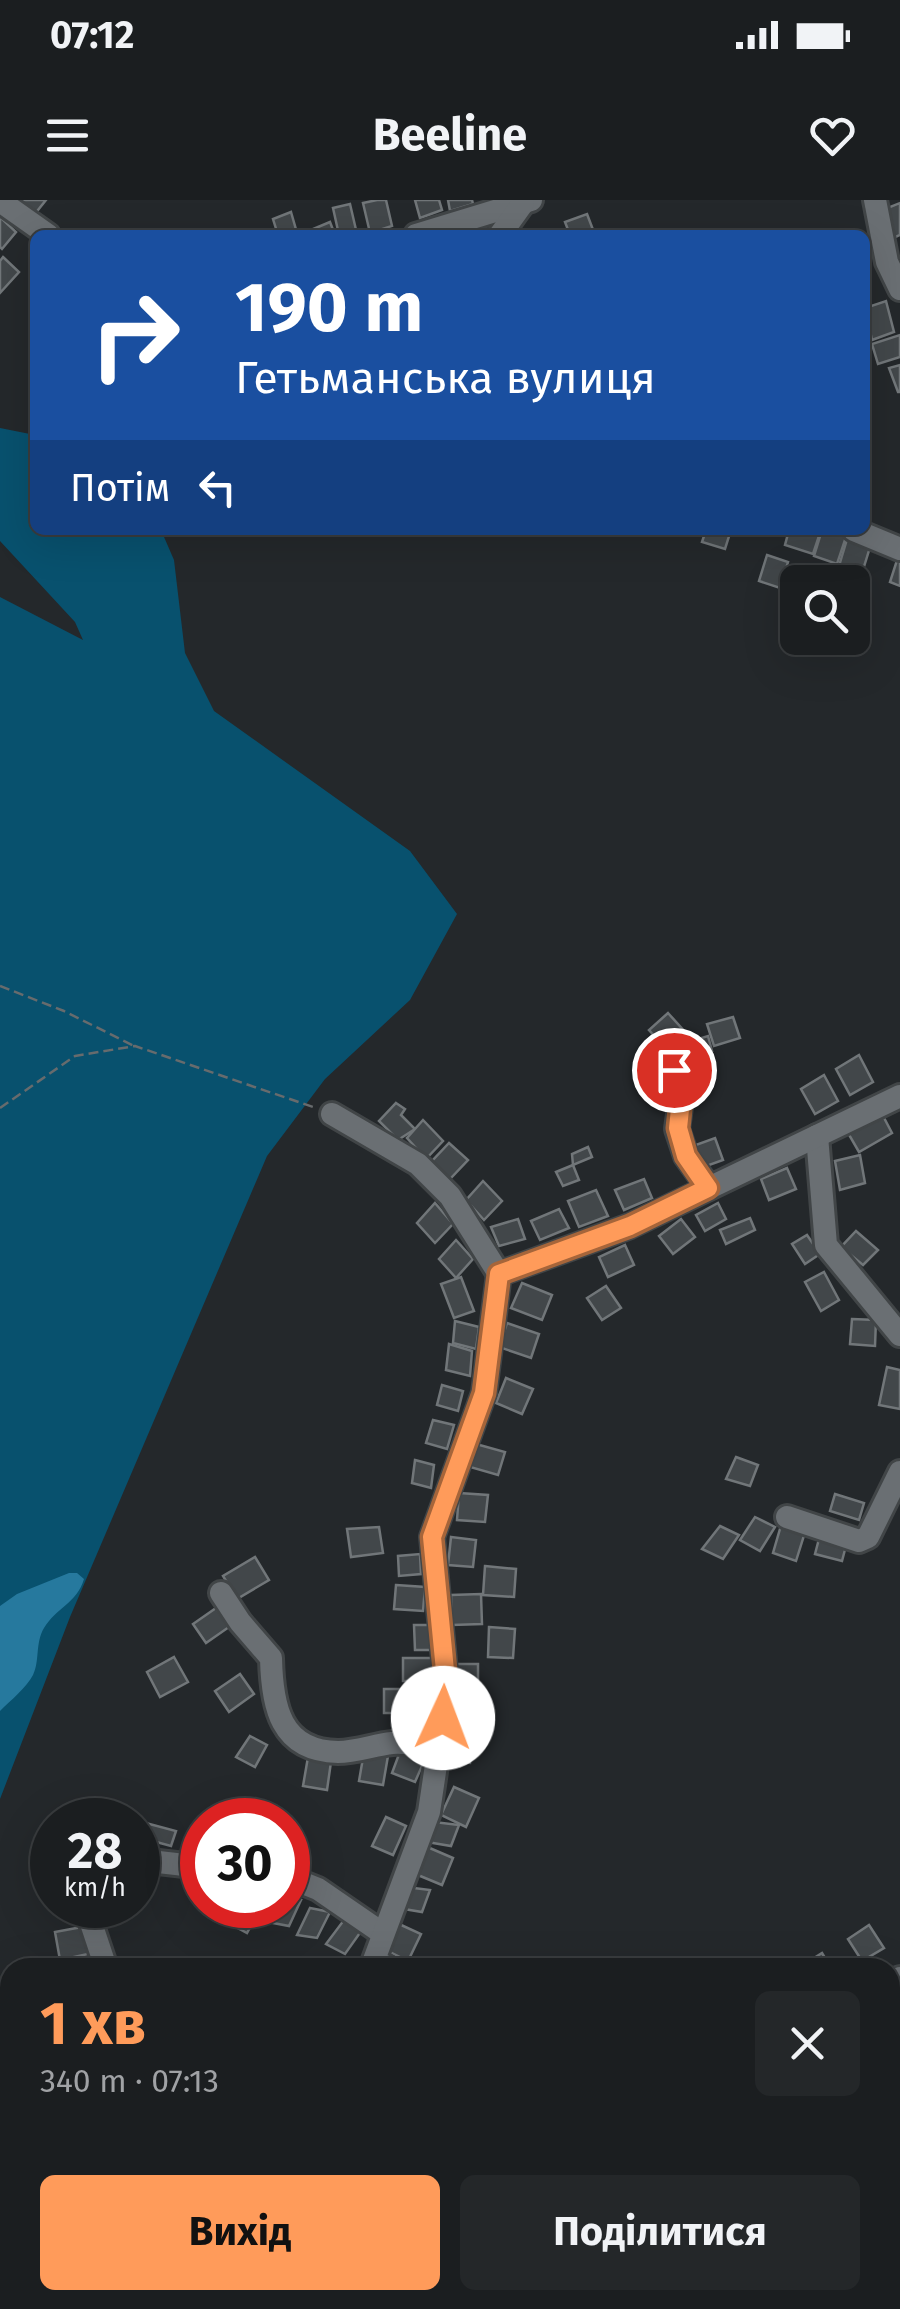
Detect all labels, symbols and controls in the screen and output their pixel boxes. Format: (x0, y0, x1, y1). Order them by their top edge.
text: 07:12 (50, 12, 134, 58)
icon: menu (40, 108, 95, 163)
text: Beeline (373, 108, 527, 162)
icon: heart (805, 108, 860, 163)
text: 190 m (235, 266, 423, 350)
icon: right (70, 270, 200, 400)
text: Гетьманська вулиця (235, 351, 656, 405)
icon: left (190, 460, 245, 515)
text: Потім (70, 465, 170, 511)
map controls (780, 565, 870, 655)
button: search (780, 565, 870, 655)
pin (632, 1028, 717, 1113)
icon: arrive (647, 1043, 702, 1098)
position arrow (391, 1666, 495, 1770)
speed limit sign: 30 (180, 1798, 310, 1928)
text: 28 (68, 1821, 122, 1881)
text: km/h (64, 1873, 126, 1903)
text: 1 хв (40, 1988, 146, 2060)
button: close (755, 1991, 860, 2096)
text: 340 m · 07:13 (40, 2062, 219, 2100)
button: Вихід (40, 2175, 440, 2290)
button: Поділитися (460, 2175, 860, 2290)

